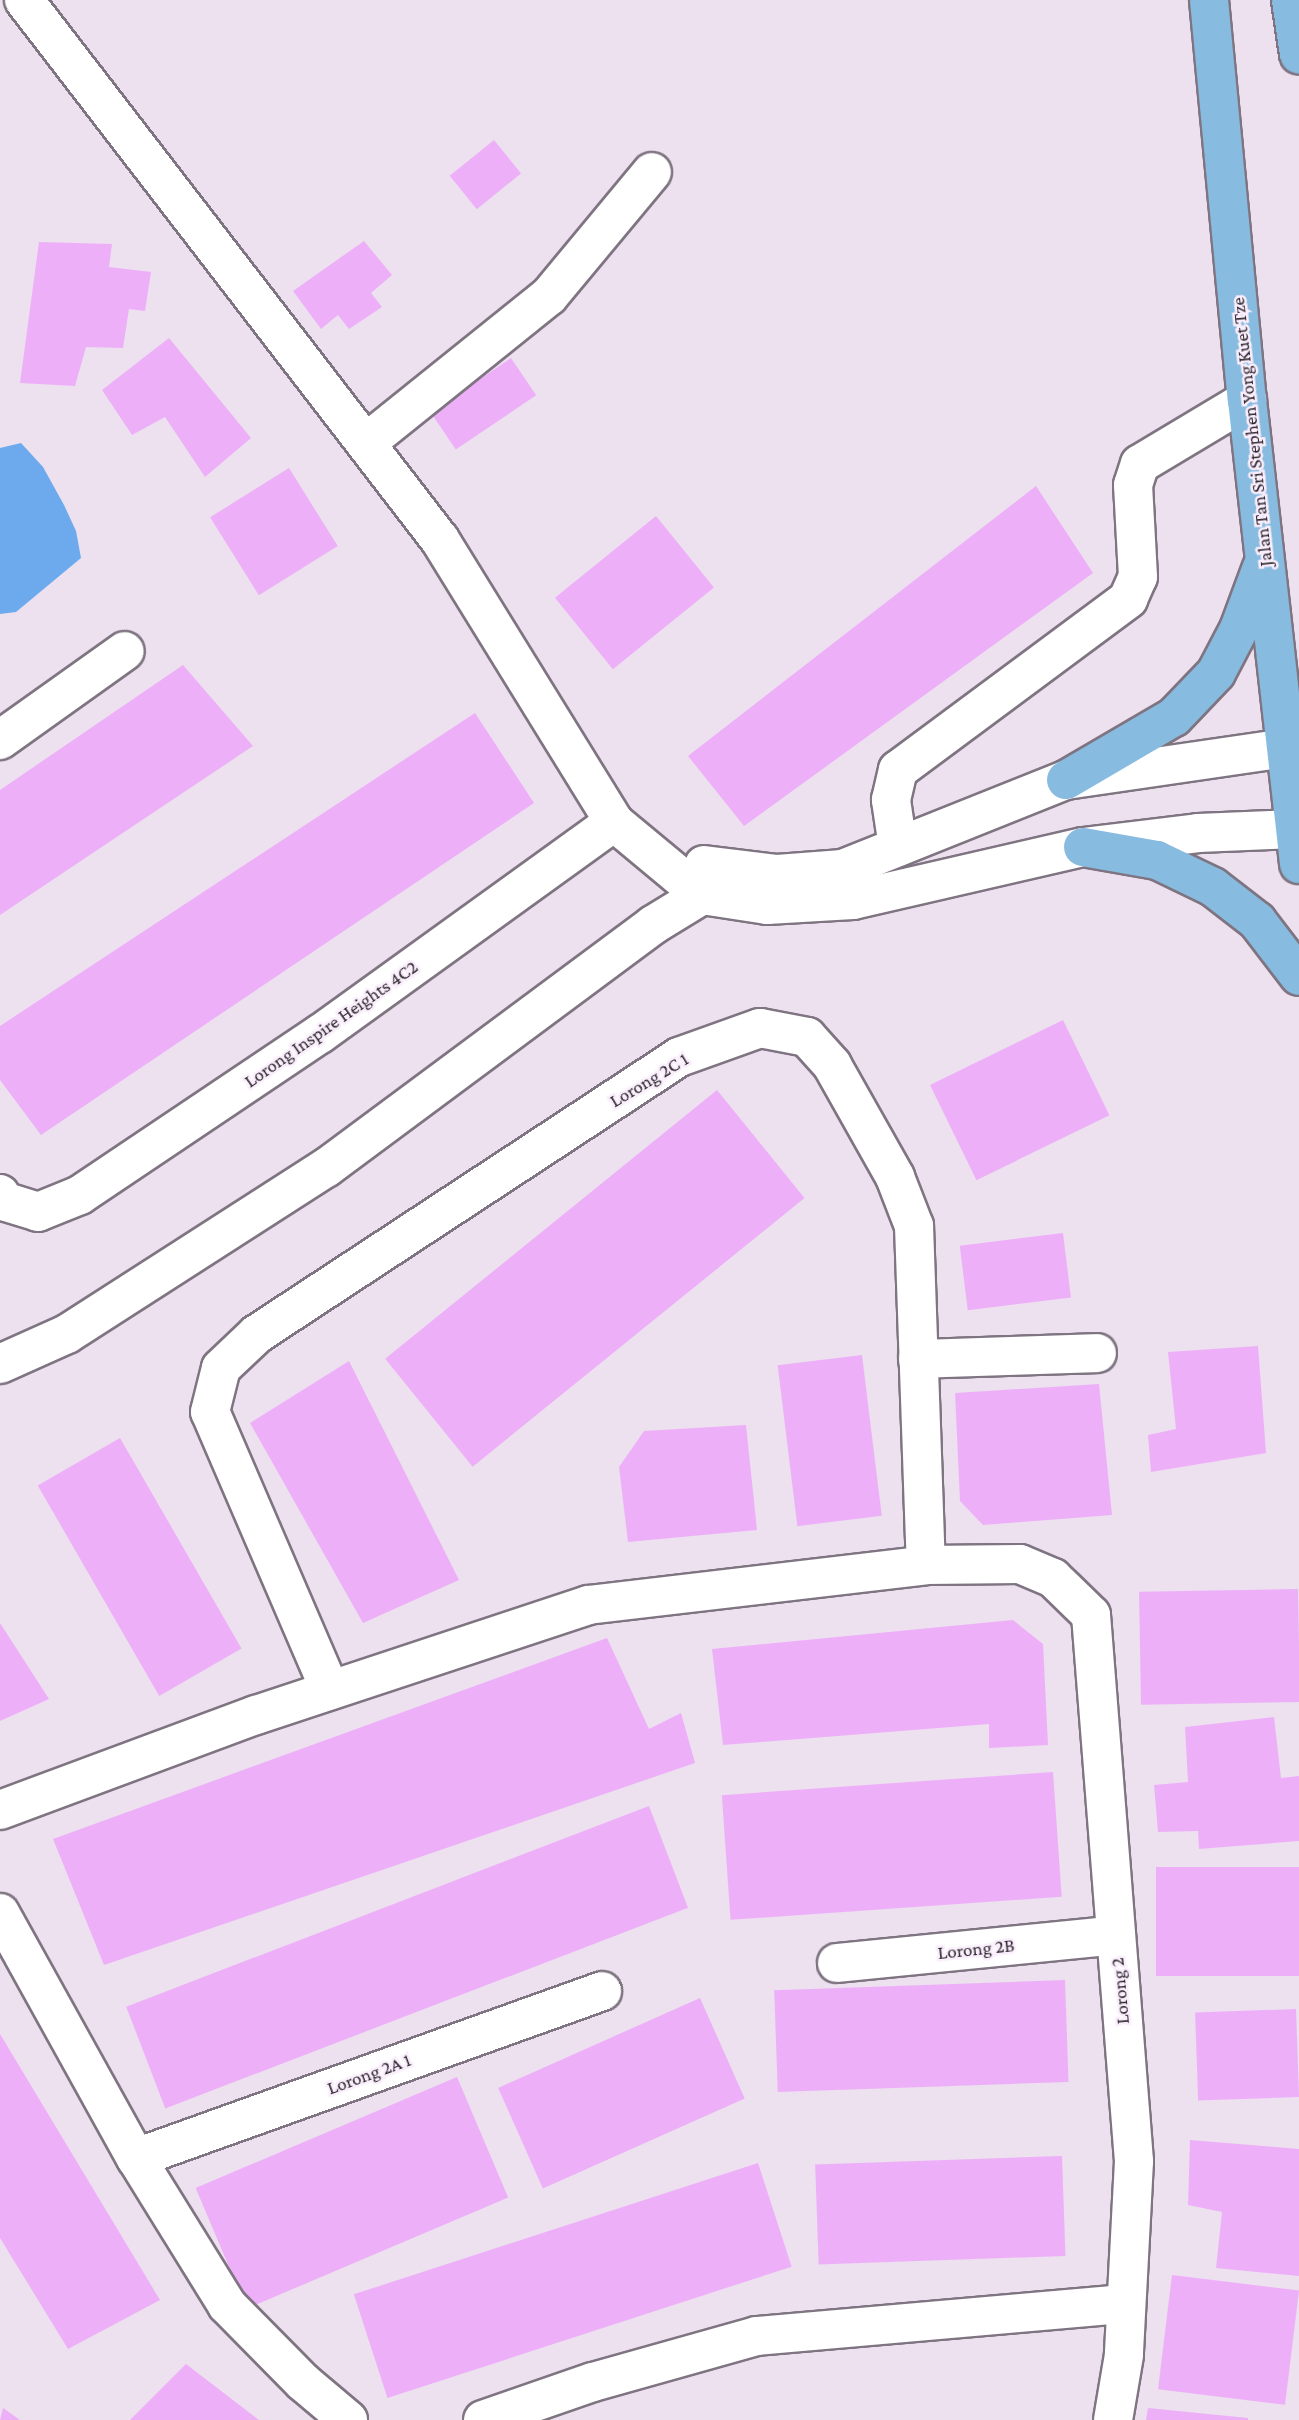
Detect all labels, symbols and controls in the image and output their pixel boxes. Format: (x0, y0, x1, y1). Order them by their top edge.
street label: Jalan Tan Sri Stephen Yong Kuet Tze (1227, 296, 1277, 568)
street label: Lorong Inspire Heights 4C2 (240, 955, 422, 1093)
street label: Lorong 2C 1 (606, 1048, 692, 1112)
street label: Lorong 2B (936, 1934, 1016, 1964)
street label: Lorong 2 (1106, 1957, 1134, 2025)
street label: Lorong 2A 1 (324, 2048, 414, 2100)

